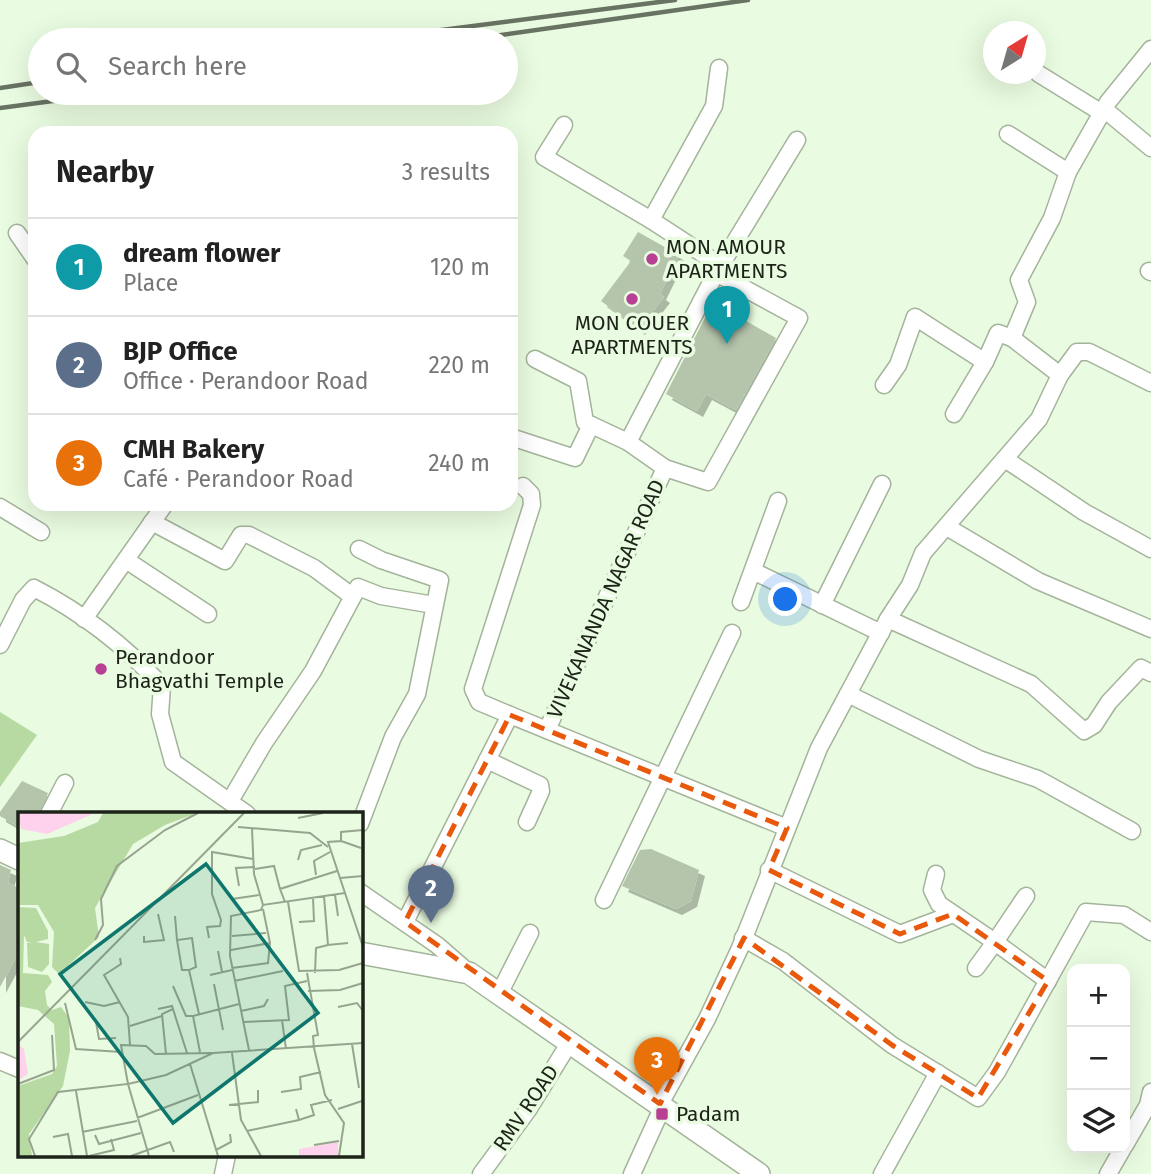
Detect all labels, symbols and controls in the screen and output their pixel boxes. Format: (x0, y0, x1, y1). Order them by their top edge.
north arrow (983, 21, 1046, 84)
search box (28, 28, 518, 105)
icon: search (52, 48, 90, 86)
text: Search here (108, 51, 247, 82)
text: Nearby (56, 154, 154, 190)
text: 3 results (402, 158, 490, 186)
place label: MON AMOUR APARTMENTS (666, 234, 788, 284)
text: dream flower (123, 238, 280, 269)
marker: MON AMOUR APARTMENTS (644, 251, 660, 267)
text: 1 (74, 253, 84, 281)
text: 120 m (430, 253, 490, 281)
text: Place (123, 269, 178, 297)
pin: 1 (704, 286, 750, 344)
marker: MON COUER APARTMENTS (624, 291, 640, 307)
place label: MON COUER APARTMENTS (571, 310, 693, 360)
text: BJP Office (123, 336, 238, 367)
text: 2 (73, 351, 85, 379)
text: 220 m (429, 351, 490, 379)
text: Office · Perandoor Road (123, 367, 369, 395)
text: CMH Bakery (123, 434, 264, 465)
text: 3 (73, 449, 85, 477)
text: 240 m (428, 449, 490, 477)
text: Café · Perandoor Road (123, 465, 354, 493)
street label: VIVEKANANDA NAGAR ROAD (541, 475, 671, 723)
your location (768, 582, 802, 616)
place label: Perandoor Bhagvathi Temple (115, 644, 284, 694)
marker: Perandoor Bhagvathi Temple (93, 661, 109, 677)
inset map (18, 812, 362, 1156)
pin: 2 (408, 865, 454, 923)
map controls (1067, 964, 1130, 1153)
button: + (1067, 964, 1130, 1027)
button: − (1067, 1027, 1130, 1090)
pin: 3 (634, 1037, 680, 1095)
street label: RMV ROAD (488, 1060, 564, 1156)
button: layers (1067, 1090, 1130, 1153)
place label: Padam (676, 1101, 740, 1127)
marker: Padam (654, 1106, 670, 1122)

